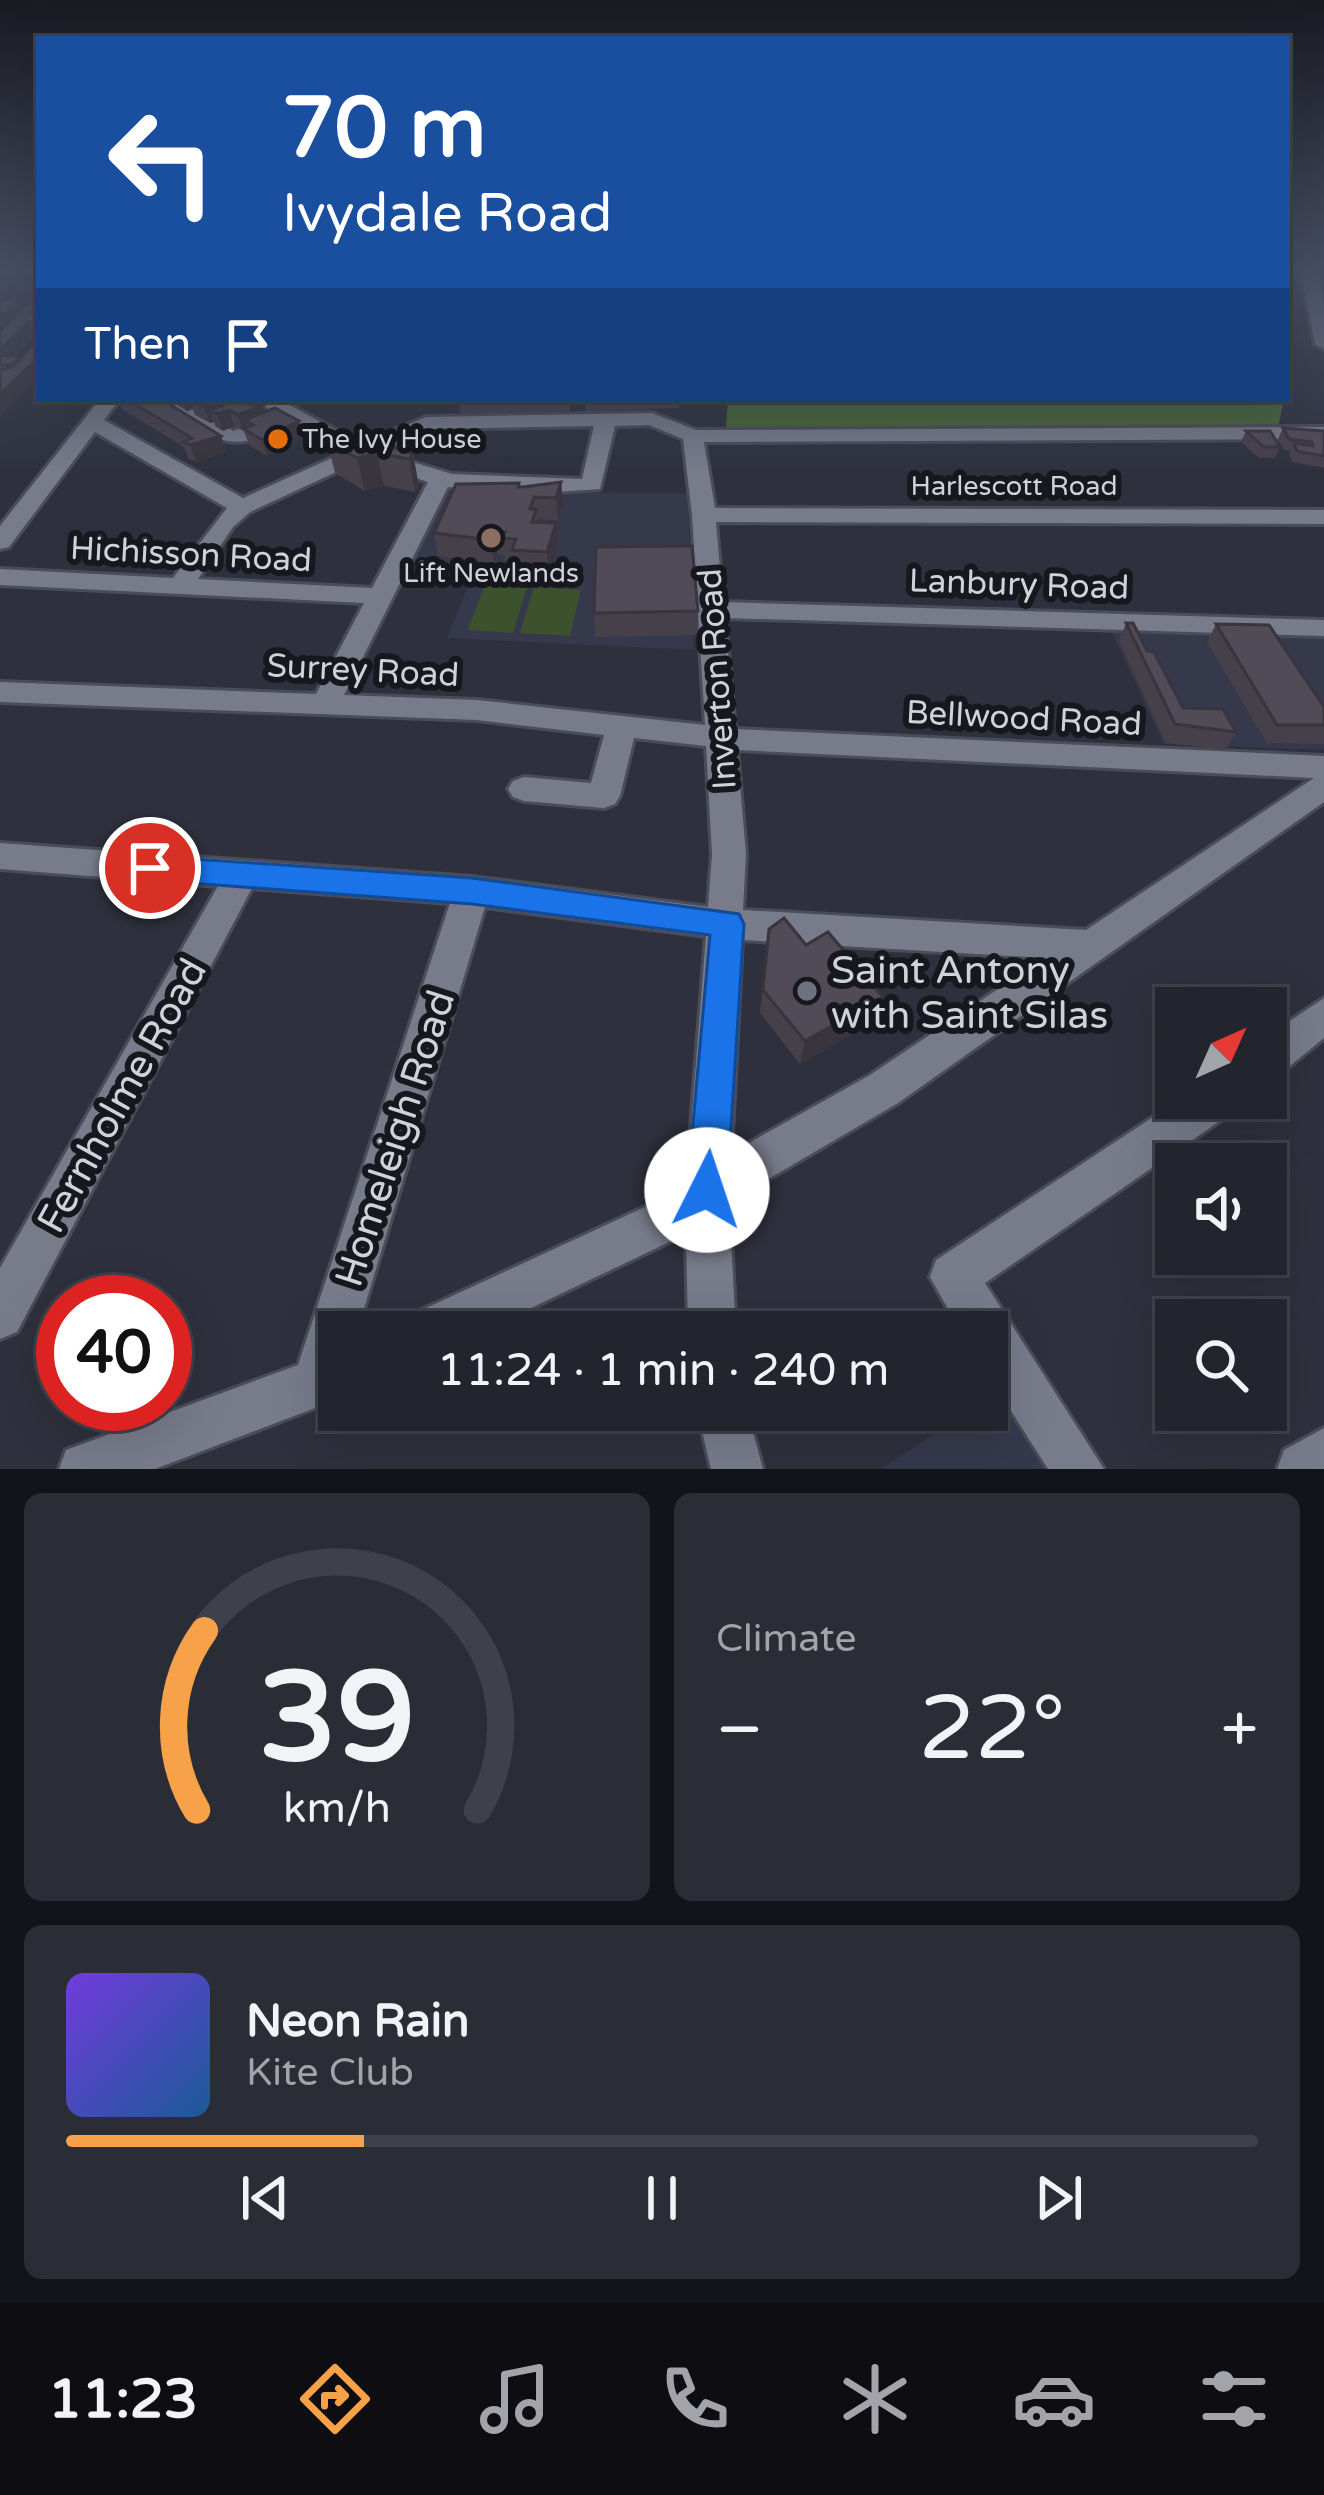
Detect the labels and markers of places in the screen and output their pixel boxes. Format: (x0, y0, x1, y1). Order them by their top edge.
place label: The Ivy House (302, 423, 481, 456)
marker: The Ivy House (265, 426, 291, 452)
marker: Lift Newlands (478, 525, 504, 551)
place label: Lift Newlands (403, 557, 579, 590)
pin (99, 817, 201, 919)
place label: Saint Antony with Saint Silas (831, 947, 1108, 1039)
marker: Saint Antony with Saint Silas (794, 978, 820, 1004)

